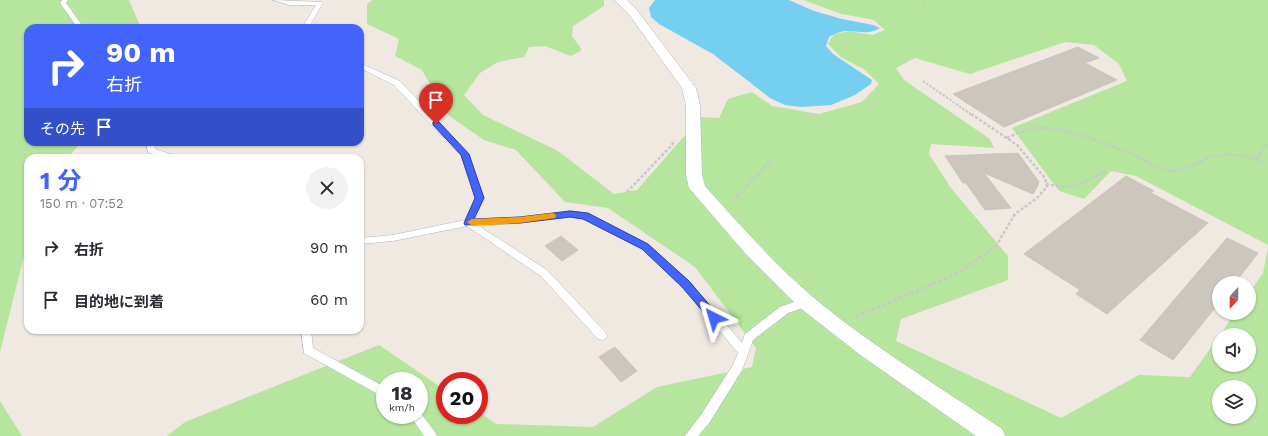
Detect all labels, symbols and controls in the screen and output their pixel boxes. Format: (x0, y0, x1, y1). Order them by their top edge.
text: 90 m (106, 36, 176, 69)
icon: right (40, 40, 92, 92)
text: 右折 (106, 74, 142, 95)
pin (419, 83, 453, 124)
icon: arrive (425, 89, 447, 111)
icon: arrive (93, 116, 115, 138)
text: その先 (40, 120, 85, 138)
text: 1 分 (40, 167, 81, 195)
button: close (306, 167, 348, 209)
text: 150 m · 07:52 (40, 196, 123, 211)
icon: right (40, 237, 62, 259)
text: 90 m (310, 239, 348, 257)
text: 右折 (74, 241, 104, 259)
north arrow (1212, 276, 1256, 320)
map controls (1212, 276, 1256, 424)
icon: arrive (40, 289, 62, 311)
text: 60 m (310, 291, 348, 309)
text: 目的地に到着 (74, 293, 164, 311)
position arrow (693, 297, 735, 339)
button: sound (1212, 328, 1256, 372)
speed limit sign: 20 (436, 372, 488, 424)
button: layers (1212, 380, 1256, 424)
text: 18 (391, 381, 413, 405)
text: km/h (389, 402, 415, 413)

